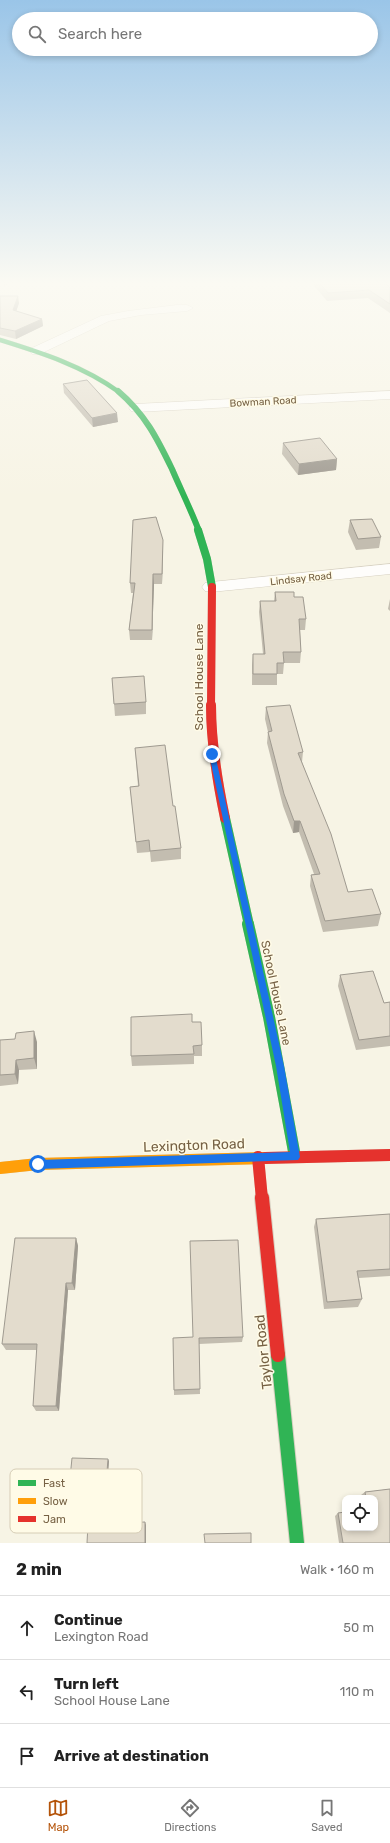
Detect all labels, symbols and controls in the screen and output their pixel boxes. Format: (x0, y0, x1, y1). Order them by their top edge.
search box (12, 12, 378, 56)
icon: search (26, 23, 48, 45)
text: Search here (58, 25, 142, 43)
street label: Bowman Road (229, 394, 297, 410)
street label: Lindsay Road (270, 570, 333, 588)
street label: School House Lane (192, 623, 206, 730)
route end (203, 745, 221, 763)
street label: School House Lane (258, 939, 294, 1047)
street label: Lexington Road (143, 1135, 245, 1156)
route start (29, 1155, 47, 1173)
street label: Taylor Road (251, 1314, 276, 1390)
legend (10, 1469, 142, 1533)
text: Fast (43, 1477, 66, 1490)
text: Slow (43, 1495, 68, 1508)
map controls (342, 1495, 378, 1531)
button: locate (342, 1495, 378, 1531)
text: Jam (43, 1513, 66, 1526)
text: 2 min (16, 1559, 62, 1579)
text: Walk · 160 m (300, 1562, 374, 1577)
text: Continue (54, 1611, 123, 1629)
icon: ahead (16, 1617, 38, 1639)
text: 50 m (343, 1620, 374, 1635)
text: Lexington Road (54, 1629, 149, 1644)
text: Turn left (54, 1675, 119, 1693)
icon: left (16, 1681, 38, 1703)
text: 110 m (340, 1684, 374, 1699)
text: School House Lane (54, 1693, 170, 1708)
icon: arrive (16, 1745, 38, 1767)
text: Arrive at destination (54, 1747, 209, 1765)
tab: Map (47, 1797, 69, 1834)
tab: Directions (164, 1797, 216, 1834)
tab: Saved (311, 1797, 343, 1834)

